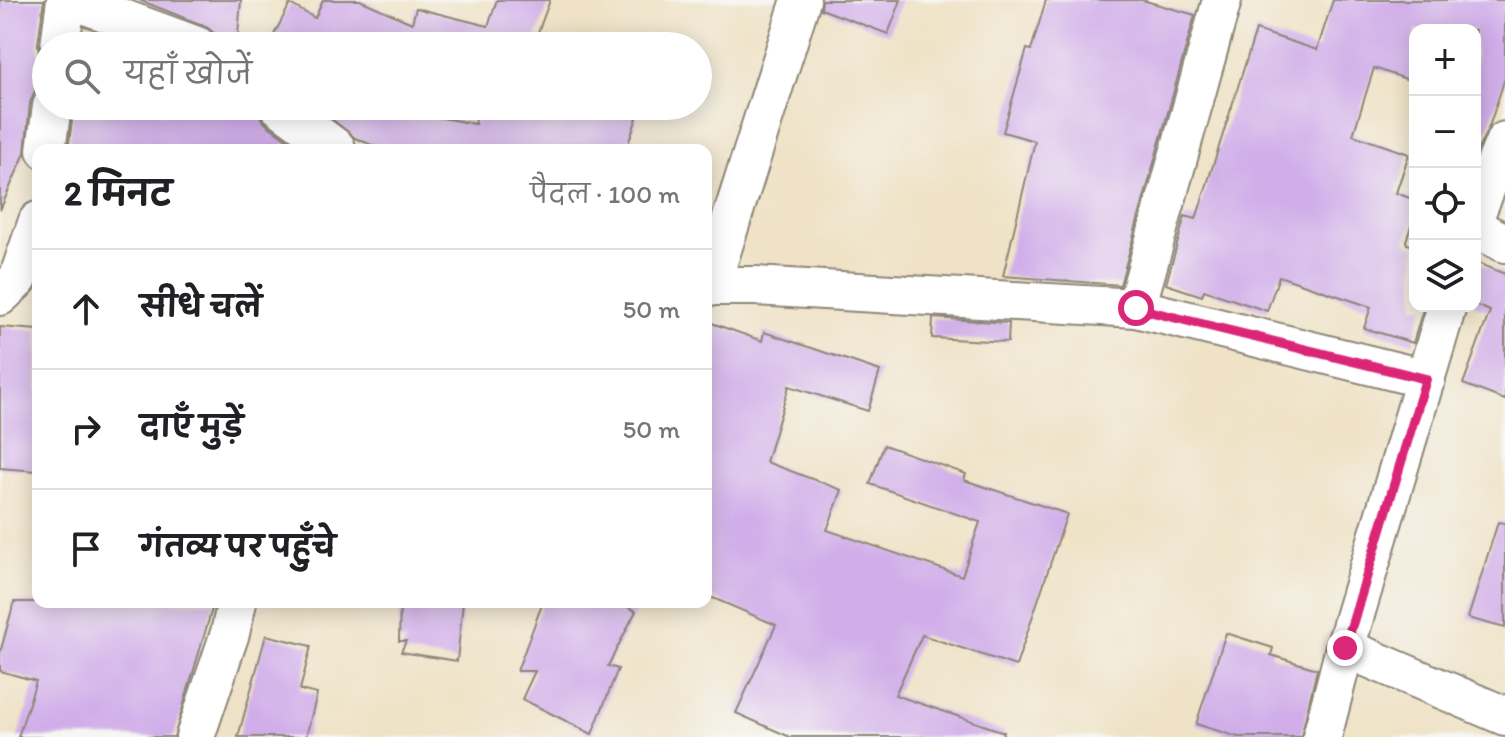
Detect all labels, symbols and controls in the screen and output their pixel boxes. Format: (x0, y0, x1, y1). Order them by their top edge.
map controls (1409, 24, 1481, 312)
button: + (1409, 24, 1481, 96)
search box (32, 32, 712, 120)
icon: search (60, 54, 104, 98)
text: यहाँ खोजें (124, 55, 252, 92)
button: − (1409, 96, 1481, 168)
button: locate (1409, 168, 1481, 240)
text: 2 मिनट (64, 173, 172, 214)
text: पैदल · 100 m (530, 178, 680, 210)
button: layers (1409, 240, 1481, 312)
icon: ahead (64, 287, 108, 331)
text: सीधे चलें (140, 288, 262, 325)
route start (1118, 290, 1154, 326)
text: 50 m (623, 293, 680, 325)
icon: right (64, 407, 108, 451)
text: दाएँ मुड़ें (140, 408, 243, 445)
text: 50 m (623, 413, 680, 445)
icon: arrive (64, 527, 108, 571)
text: गंतव्य पर पहुँचे (140, 528, 336, 565)
route end (1327, 630, 1363, 666)

